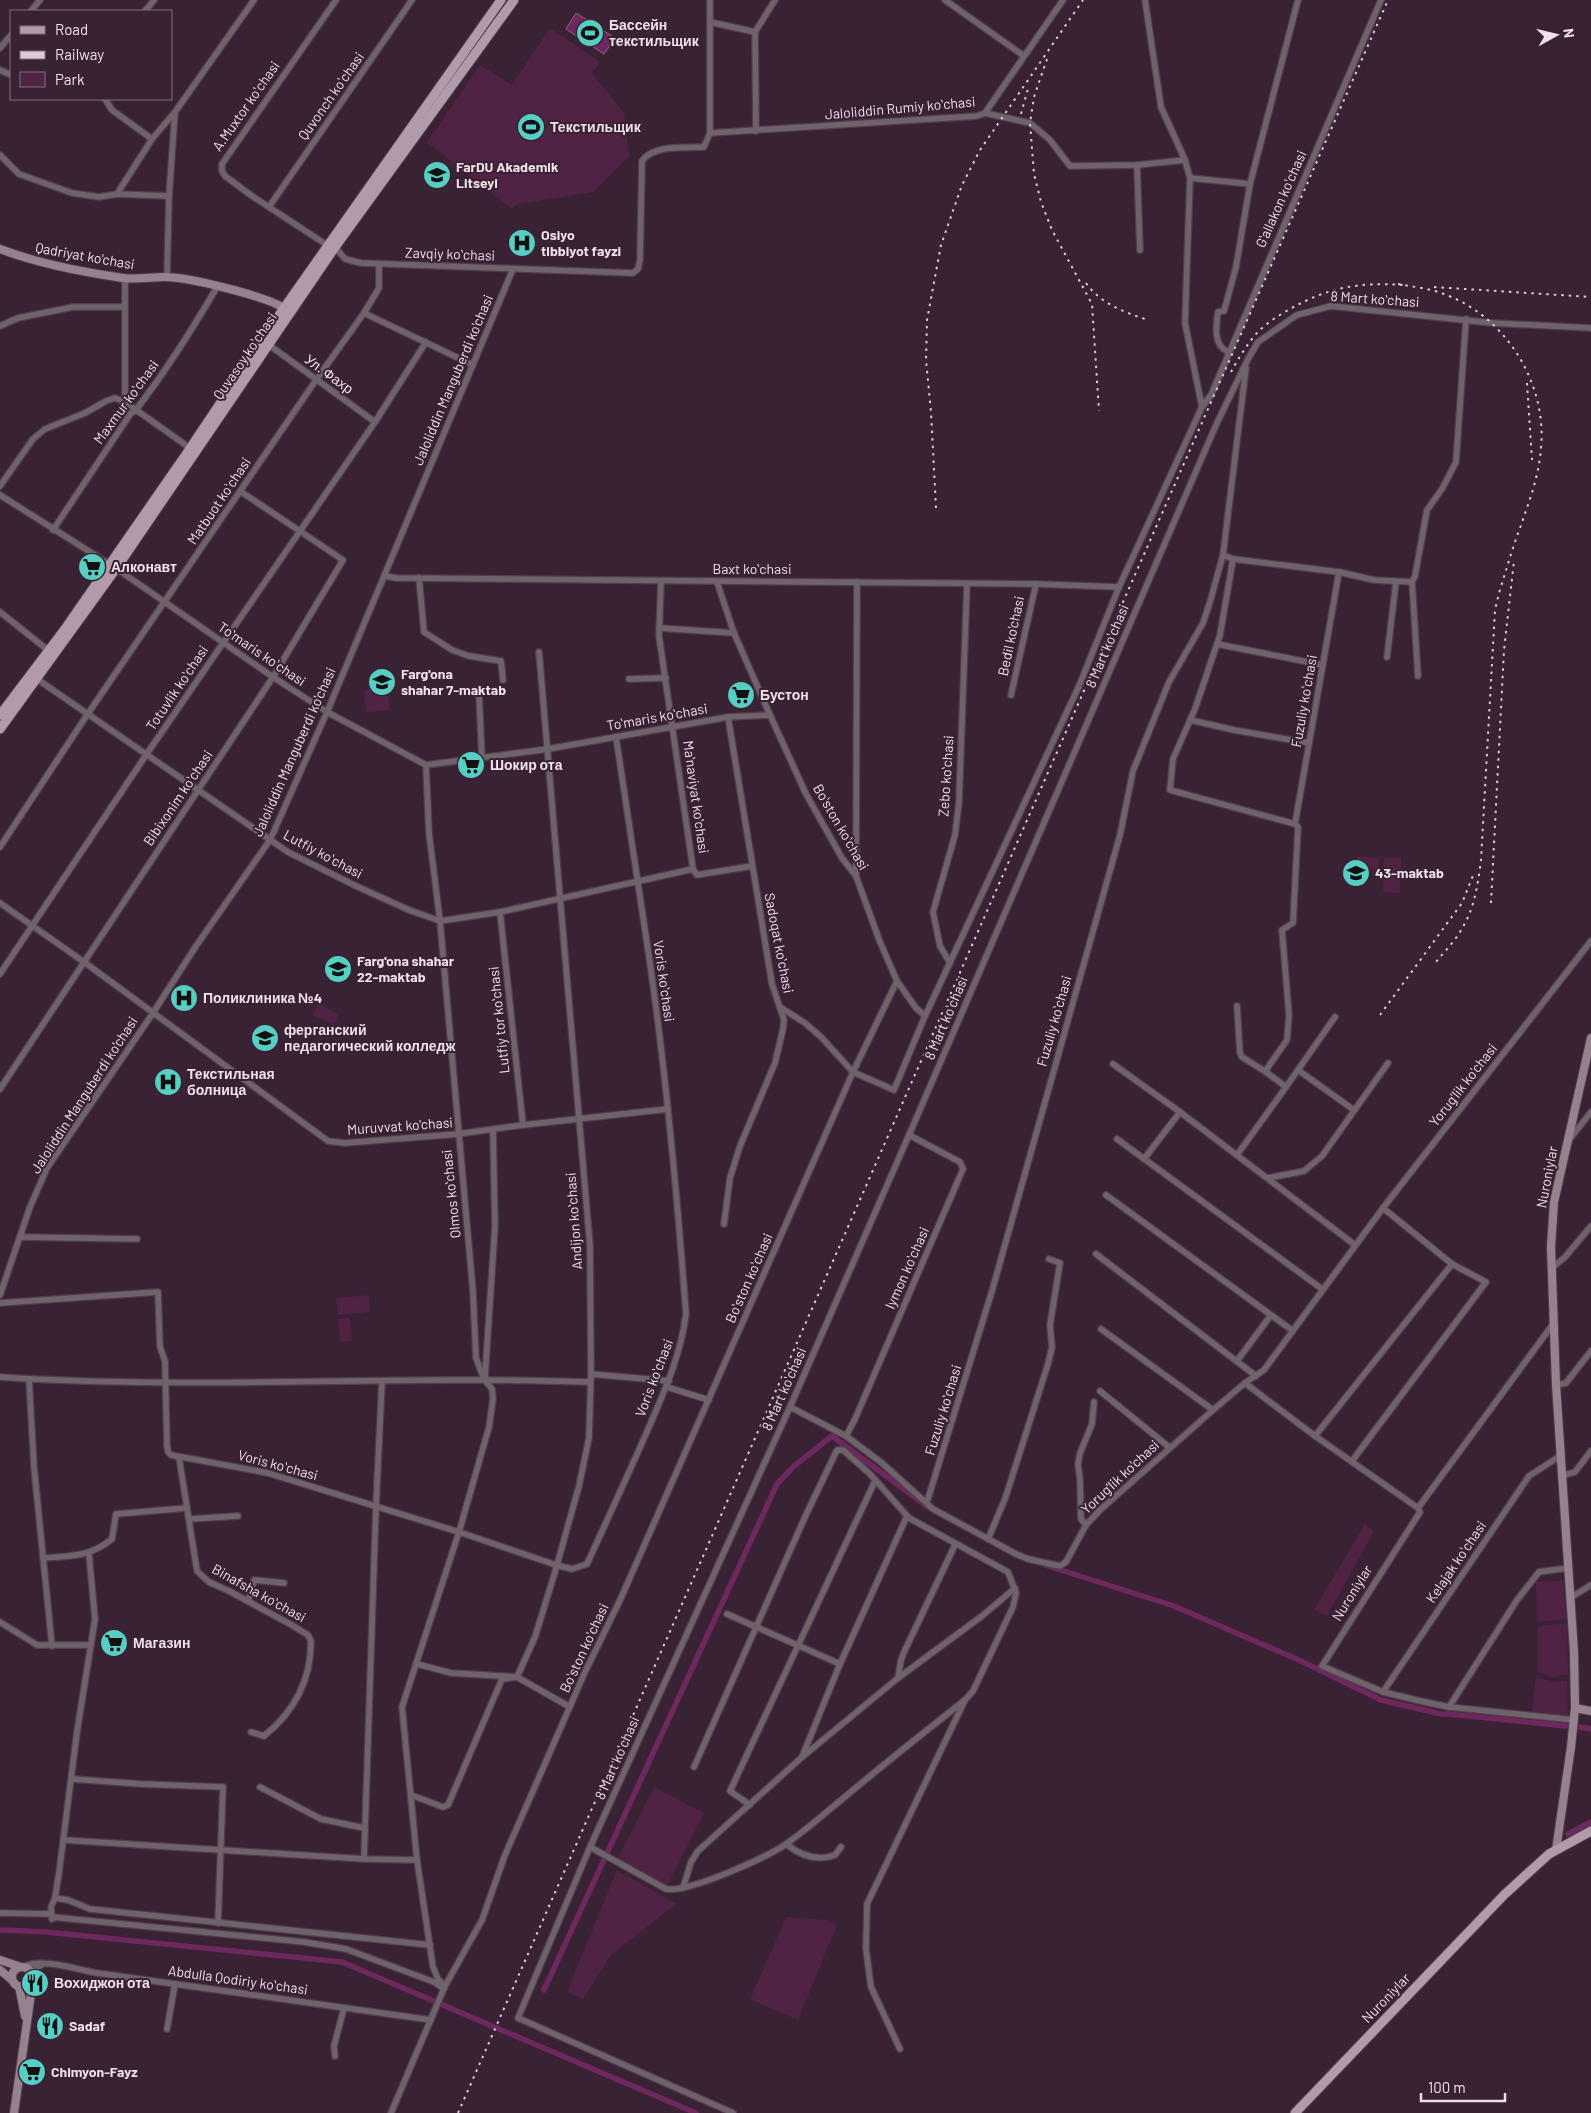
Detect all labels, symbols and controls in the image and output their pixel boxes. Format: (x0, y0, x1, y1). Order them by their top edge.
legend (10, 10, 172, 100)
north arrow (1531, 10, 1581, 60)
place label: Бассейн текстильщик (609, 16, 700, 49)
sports icon: Бассейн текстильщик (575, 18, 605, 48)
text: Road (55, 20, 88, 38)
text: N (1560, 27, 1578, 39)
text: Railway (55, 45, 104, 63)
street label: Quvonch koʻchasi (294, 49, 367, 143)
street label: A.Muxtor koʻchasi (208, 58, 283, 154)
text: Park (55, 70, 85, 88)
street label: Jaloliddin Rumiy koʻchasi (824, 92, 976, 123)
sports icon: Текстильщик (516, 112, 546, 142)
place label: Текстильщик (550, 118, 642, 135)
street label: Gʻallakon koʻchasi (1251, 148, 1310, 250)
place label: FarDU Akademik Litseyi (456, 158, 559, 191)
school or university icon: FarDU Akademik Litseyi (422, 160, 452, 190)
place label: Osiyo tibbiyot fayzi (541, 226, 621, 259)
hospital icon: Osiyo tibbiyot fayzi (507, 228, 537, 258)
street label: Qadriyat ko'chasi (34, 238, 136, 273)
street label: Zavqiy koʻchasi (405, 243, 495, 264)
street label: 8 Mart koʻchasi (1330, 287, 1420, 310)
street label: Jaloliddin Manguberdi ko'chasi (409, 292, 496, 468)
street label: Quvasoy koʻchasi (209, 309, 280, 402)
street label: Ул. Фахр (302, 350, 357, 397)
street label: Maxmur koʻchasi (89, 356, 162, 447)
street label: Matbuot koʻchasi (183, 454, 254, 548)
supermarket icon: Алконавт (77, 552, 107, 582)
place label: Алконавт (111, 558, 177, 575)
street label: Baxt koʻchasi (712, 560, 792, 577)
street label: Bedil ko'chasi (994, 594, 1027, 677)
street label: 8 Mart koʻchasi (1081, 601, 1132, 690)
street label: Toʻmaris koʻchasi (215, 618, 309, 689)
street label: Totuvlik koʻchasi (142, 642, 211, 734)
street label: Fuzuliy koʻchasi (1287, 653, 1320, 749)
street label: Jaloliddin Manguberdi ko'chasi (248, 665, 339, 839)
place label: Farg'ona shahar 7-maktab (401, 665, 506, 698)
school or university icon: Farg'ona shahar 7-maktab (367, 667, 397, 697)
supermarket icon: Бустон (726, 680, 756, 710)
place label: Бустон (760, 686, 809, 703)
street label: Toʻmaris koʻchasi (605, 699, 709, 734)
street label: Zebo koʻchasi (934, 735, 957, 817)
street label: Maʻnaviyat koʻchasi (680, 739, 713, 855)
street label: Bibixonim koʻchasi (139, 747, 216, 849)
supermarket icon: Шокир ота (456, 750, 486, 780)
place label: Шокир ота (490, 756, 563, 773)
street label: Boʻston koʻchasi (810, 781, 873, 873)
street label: Lutfiy koʻchasi (281, 826, 366, 881)
school or university icon: 43-maktab (1341, 858, 1371, 888)
place label: 43-maktab (1375, 864, 1444, 881)
street label: Sadoqat koʻchasi (761, 891, 798, 995)
street label: Voris koʻchasi (650, 939, 679, 1023)
place label: Farg'ona shahar 22-maktab (357, 952, 455, 985)
school or university icon: Farg'ona shahar 22-maktab (323, 954, 353, 984)
street label: Lutfiy tor koʻchasi (484, 966, 513, 1074)
street label: 8 Mart koʻchasi (920, 973, 971, 1062)
street label: Fuzuliy koʻchasi (1032, 974, 1075, 1068)
hospital icon: Поликлиника №4 (169, 983, 199, 1013)
place label: Поликлиника №4 (203, 989, 322, 1006)
street label: Jaloliddin Manguberdi ko'chasi (26, 1013, 141, 1176)
place label: ферганский педагогический колледж (284, 1021, 456, 1054)
school or university icon: ферганский педагогический колледж (250, 1023, 280, 1053)
street label: Yorug'lik ko'chasi (1425, 1040, 1500, 1130)
place label: Текстильная болница (187, 1065, 275, 1098)
hospital icon: Текстильная болница (153, 1067, 183, 1097)
street label: Muruvvat ko'chasi (347, 1113, 453, 1138)
street label: Nuroniylar (1532, 1145, 1561, 1209)
street label: Olmos koʻchasi (437, 1149, 464, 1239)
street label: Andijon koʻchasi (562, 1172, 585, 1270)
street label: Iymon koʻchasi (881, 1224, 932, 1312)
street label: Boʻston koʻchasi (721, 1230, 776, 1325)
street label: Voris koʻchasi (631, 1336, 676, 1419)
street label: 8 Mart koʻchasi (758, 1345, 809, 1433)
street label: Fuzuliy koʻchasi (921, 1363, 964, 1457)
street label: Yorug'lik ko'chasi (1077, 1436, 1162, 1517)
street label: Voris koʻchasi (236, 1446, 320, 1483)
street label: Kelajak koʻchasi (1422, 1518, 1489, 1606)
street label: Binafsha koʻchasi (209, 1560, 309, 1625)
street label: Nuroniylar (1328, 1562, 1375, 1624)
street label: Boʻston koʻchasi (555, 1600, 612, 1695)
supermarket icon: Магазин (99, 1628, 129, 1658)
place label: Магазин (133, 1634, 190, 1651)
street label: 8 Mart koʻchasi (591, 1714, 642, 1802)
street label: Abdulla Qodiriy koʻchasi (167, 1961, 309, 1998)
restaurant icon: Вохиджон ота (20, 1968, 50, 1998)
street label: Nuroniylar (1358, 1969, 1414, 2026)
place label: Вохиджон ота (54, 1974, 150, 1991)
restaurant icon: Sadaf (35, 2011, 65, 2041)
place label: Sadaf (69, 2017, 105, 2034)
supermarket icon: Chimyon-Fayz (17, 2057, 47, 2087)
place label: Chimyon-Fayz (51, 2063, 138, 2080)
scale bar (1421, 2070, 1505, 2102)
text: 100 m (1428, 2078, 1466, 2096)

